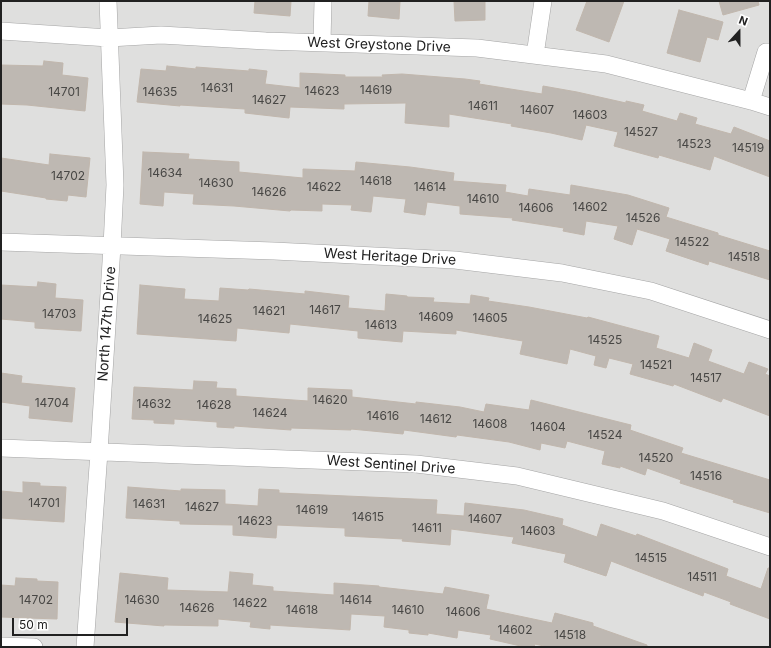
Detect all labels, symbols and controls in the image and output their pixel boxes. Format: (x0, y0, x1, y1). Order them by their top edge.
north arrow (719, 12, 759, 52)
text: N (737, 13, 750, 29)
street label: West Greystone Drive (307, 34, 451, 56)
house number: 14631 (201, 81, 233, 95)
house number: 14619 (360, 83, 392, 97)
house number: 14623 (305, 84, 339, 98)
house number: 14701 (48, 85, 80, 99)
house number: 14635 (143, 85, 177, 99)
house number: 14627 (252, 93, 286, 107)
house number: 14611 (468, 99, 498, 113)
house number: 14607 (520, 103, 554, 117)
house number: 14603 (572, 108, 608, 122)
house number: 14527 (624, 125, 658, 139)
house number: 14523 (677, 137, 711, 151)
house number: 14519 (732, 141, 764, 155)
house number: 14634 (147, 166, 183, 180)
house number: 14702 (51, 169, 85, 183)
house number: 14618 (360, 174, 392, 188)
house number: 14630 (198, 176, 234, 190)
house number: 14622 (307, 180, 341, 194)
house number: 14614 (414, 180, 446, 194)
house number: 14626 (252, 185, 286, 199)
house number: 14610 (467, 192, 499, 206)
house number: 14602 (573, 200, 607, 214)
house number: 14606 (518, 201, 554, 215)
house number: 14526 (626, 211, 660, 225)
house number: 14522 (675, 235, 709, 249)
street label: West Heritage Drive (323, 245, 457, 269)
house number: 14518 (728, 250, 760, 264)
street label: North 147th Drive (95, 266, 119, 382)
house number: 14617 (309, 303, 341, 317)
house number: 14621 (253, 304, 285, 318)
house number: 14703 (42, 307, 76, 321)
house number: 14609 (418, 310, 454, 324)
house number: 14605 (473, 311, 507, 325)
house number: 14625 (198, 312, 232, 326)
house number: 14613 (365, 318, 397, 332)
house number: 14525 (588, 333, 622, 347)
house number: 14521 (640, 358, 672, 372)
house number: 14517 (690, 371, 722, 385)
house number: 14620 (313, 393, 347, 407)
house number: 14704 (35, 396, 69, 410)
house number: 14632 (137, 397, 171, 411)
house number: 14628 (197, 398, 231, 412)
house number: 14624 (253, 406, 287, 420)
house number: 14616 (367, 409, 399, 423)
house number: 14612 (420, 412, 452, 426)
house number: 14608 (472, 417, 508, 431)
house number: 14604 (530, 420, 566, 434)
house number: 14524 (588, 428, 622, 442)
house number: 14520 (639, 451, 673, 465)
street label: West Sentinel Drive (326, 452, 456, 478)
house number: 14516 (690, 469, 722, 483)
house number: 14701 (28, 496, 60, 510)
house number: 14631 (133, 497, 165, 511)
house number: 14627 (185, 500, 219, 514)
house number: 14619 (296, 503, 328, 517)
house number: 14615 (352, 510, 384, 524)
house number: 14607 (468, 512, 502, 526)
house number: 14623 (238, 514, 272, 528)
house number: 14611 (412, 521, 442, 535)
house number: 14603 (520, 524, 556, 538)
house number: 14515 (635, 551, 667, 565)
house number: 14511 (687, 570, 717, 584)
house number: 14702 (19, 593, 53, 607)
house number: 14630 (124, 593, 160, 607)
house number: 14614 (340, 593, 372, 607)
house number: 14622 (233, 596, 267, 610)
house number: 14626 (180, 601, 214, 615)
house number: 14618 (286, 603, 318, 617)
house number: 14610 (392, 603, 424, 617)
house number: 14606 (445, 605, 481, 619)
scale bar (14, 610, 130, 636)
text: 50 m (19, 617, 48, 632)
house number: 14602 (498, 623, 532, 637)
house number: 14518 (554, 628, 586, 642)

